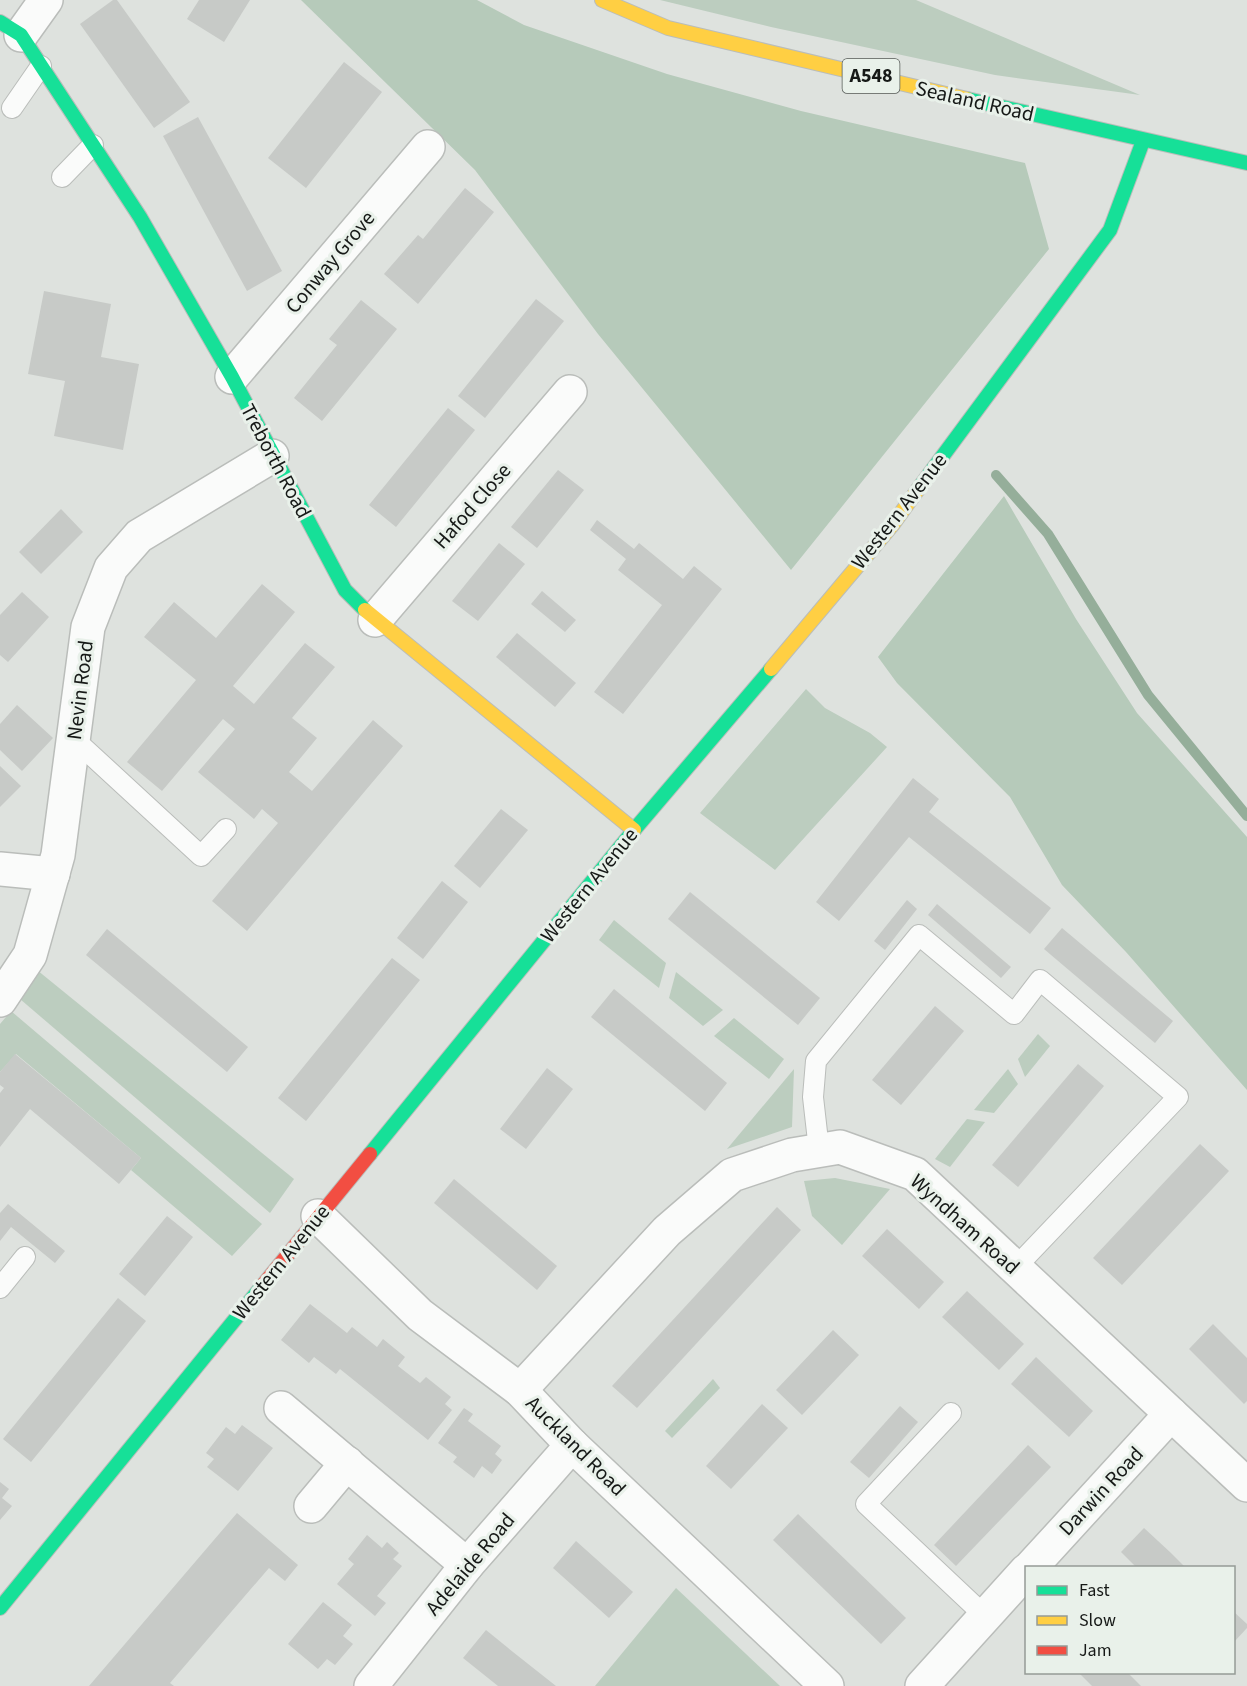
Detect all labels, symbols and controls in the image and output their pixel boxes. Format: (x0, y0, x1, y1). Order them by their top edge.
road number: A548 (842, 59, 900, 93)
street label: Sealand Road (913, 73, 1037, 129)
street label: Conway Grove (278, 204, 382, 320)
street label: Treborth Road (233, 398, 319, 524)
street label: Western Avenue (844, 447, 954, 575)
street label: Hafod Close (426, 456, 518, 556)
street label: Nevin Road (59, 639, 101, 741)
street label: Western Avenue (533, 821, 645, 949)
street label: Wyndham Road (904, 1167, 1026, 1281)
street label: Western Avenue (225, 1198, 337, 1326)
street label: Auckland Road (519, 1389, 633, 1503)
street label: Darwin Road (1052, 1440, 1150, 1542)
street label: Adelaide Road (418, 1506, 522, 1622)
legend (1025, 1566, 1235, 1674)
text: Fast (1079, 1578, 1110, 1603)
text: Slow (1079, 1608, 1116, 1633)
text: Jam (1079, 1638, 1112, 1663)

